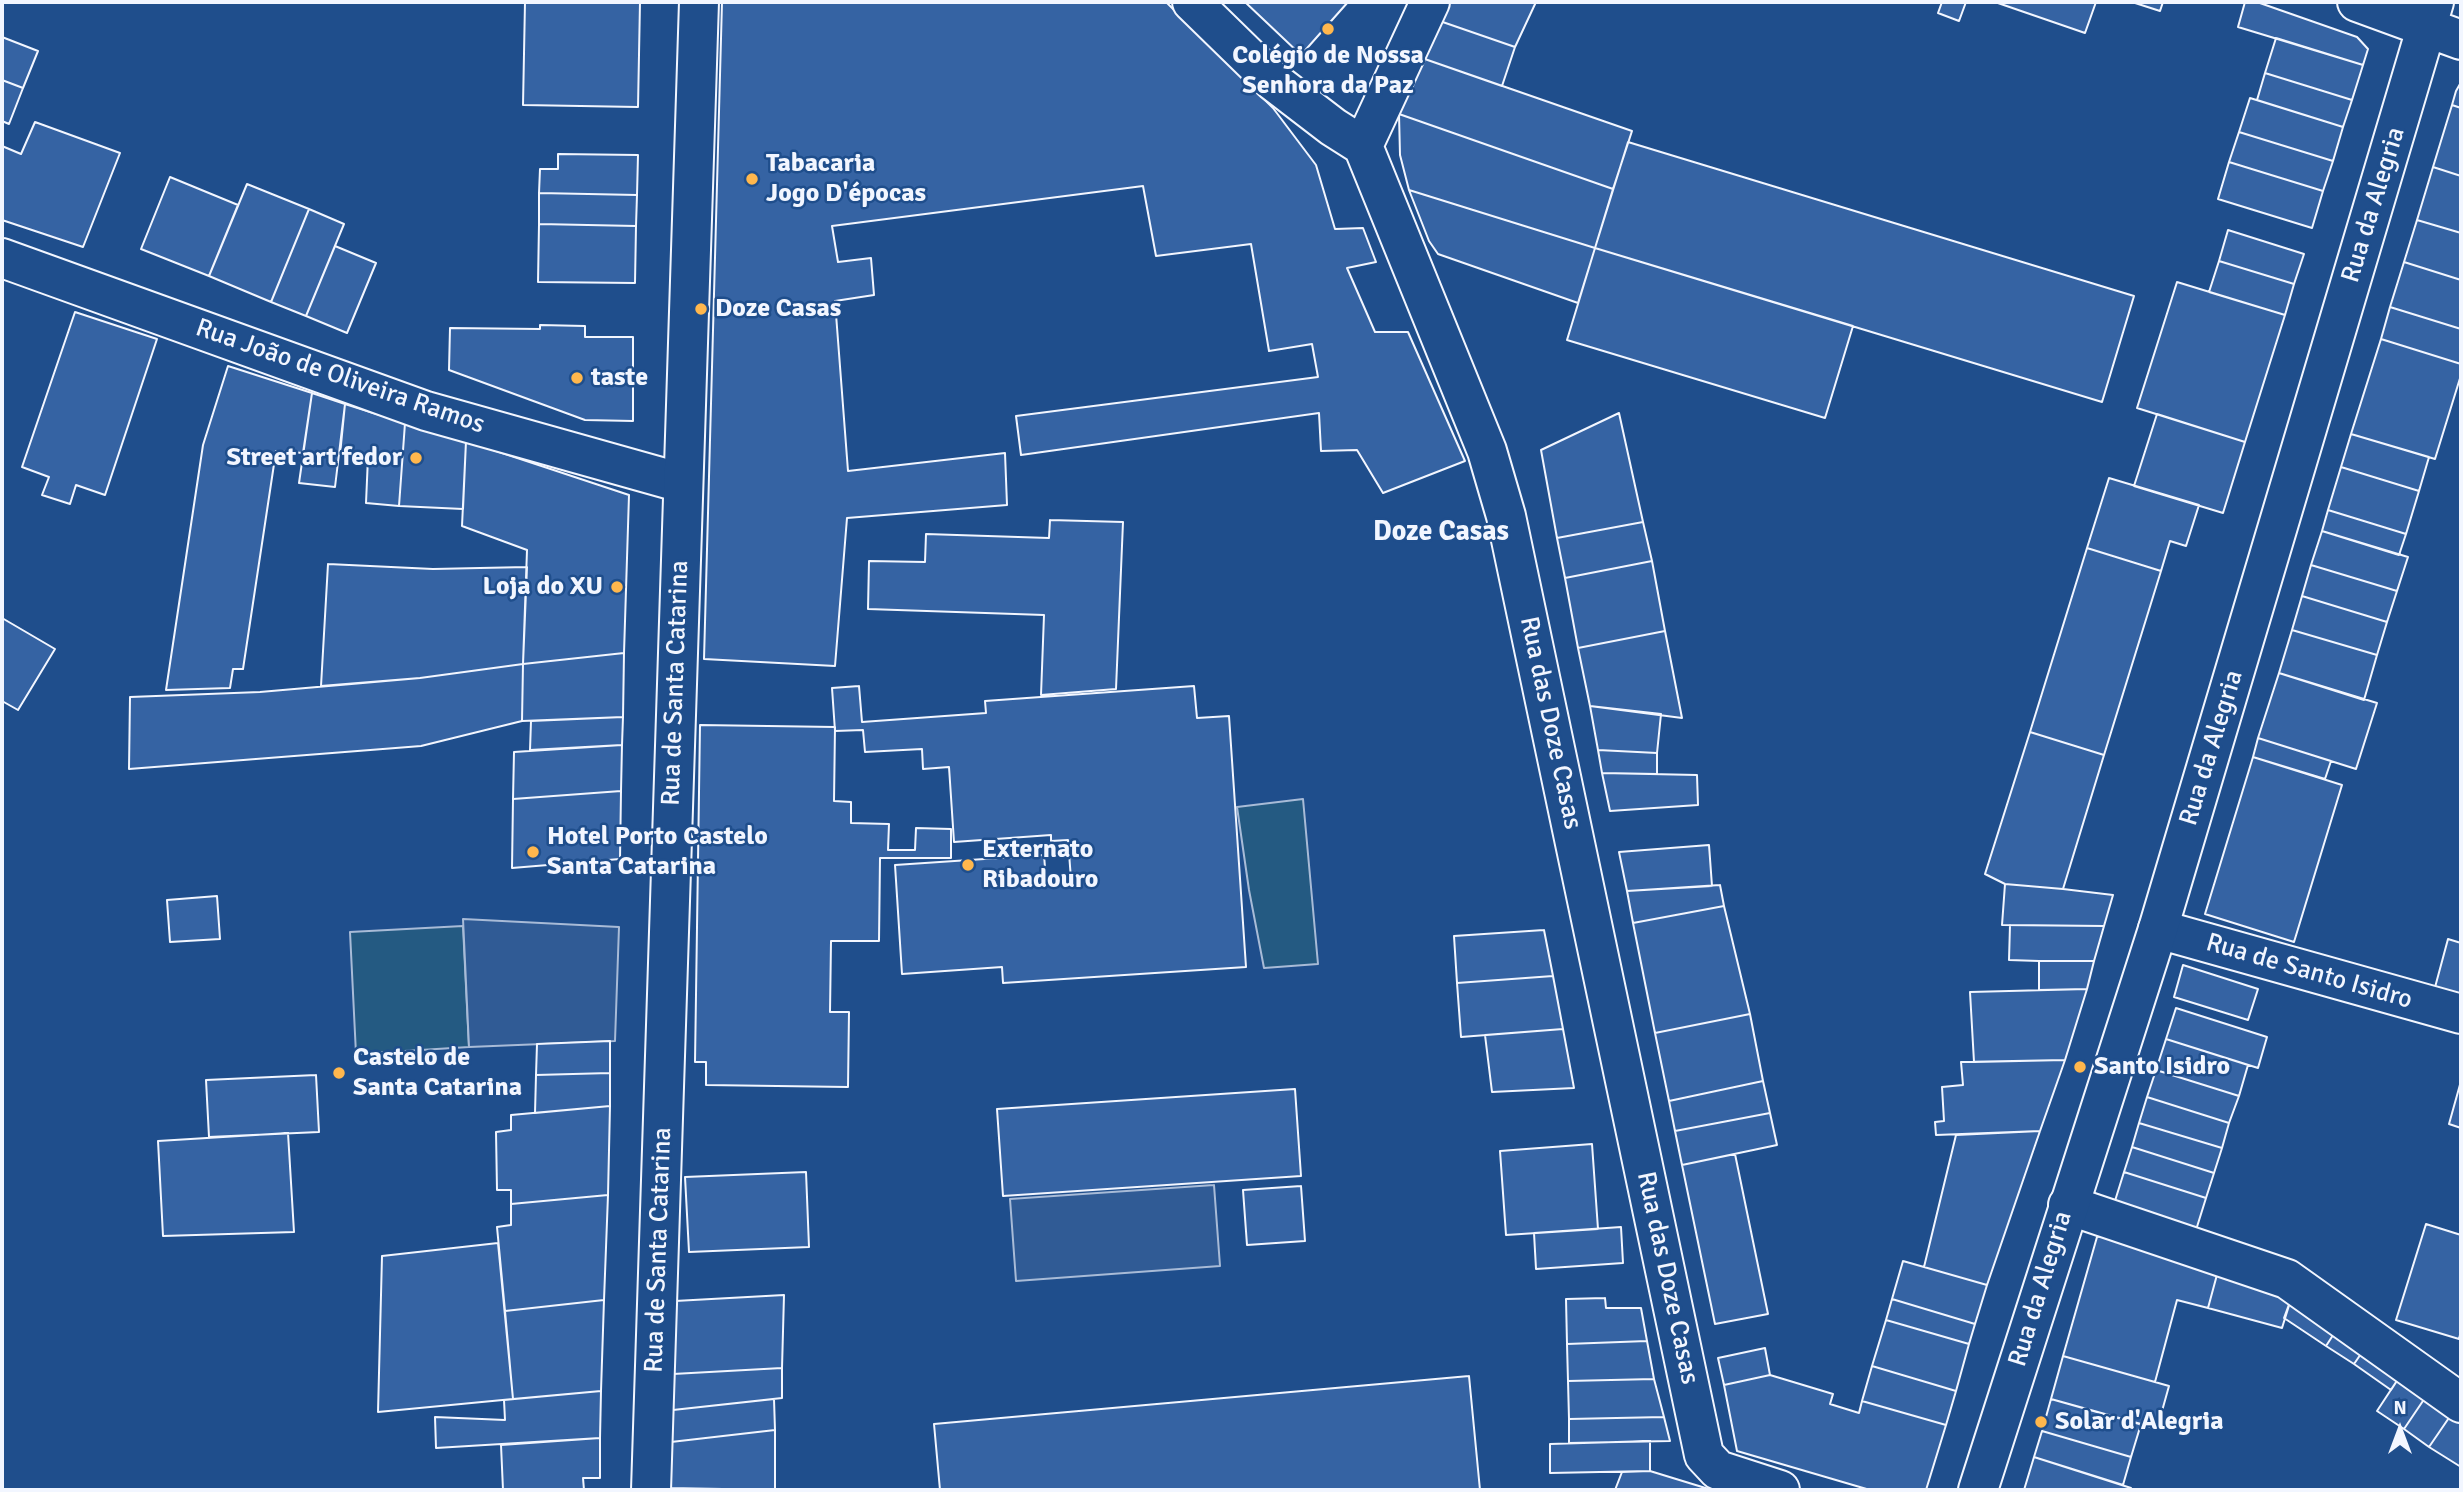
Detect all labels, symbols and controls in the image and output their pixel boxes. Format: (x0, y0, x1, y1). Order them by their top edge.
marker: Colégio de Nossa Senhora da Paz (1320, 21, 1336, 37)
place label: Colégio de Nossa Senhora da Paz (1232, 40, 1424, 102)
street label: Rua da Alegria (2336, 124, 2412, 286)
place label: Tabacaria Jogo D'épocas (766, 148, 926, 210)
marker: Tabacaria Jogo D'épocas (744, 171, 760, 187)
place label: Doze Casas (715, 293, 841, 325)
marker: Doze Casas (693, 301, 709, 317)
street label: Rua João de Oliveira Ramos (191, 313, 489, 441)
place label: taste (591, 362, 648, 394)
marker: taste (569, 370, 585, 386)
place label: Street art fedor (226, 442, 402, 474)
marker: Street art fedor (408, 450, 424, 466)
district label: Doze Casas (1373, 516, 1509, 550)
street label: Rua de Santa Catarina (656, 560, 696, 806)
place label: Loja do XU (483, 571, 603, 603)
marker: Loja do XU (609, 579, 625, 595)
street label: Rua das Doze Casas (1512, 614, 1588, 832)
street label: Rua da Alegria (2174, 667, 2250, 829)
place label: Hotel Porto Castelo Santa Catarina (547, 821, 768, 882)
place label: Externato Ribadouro (982, 834, 1098, 896)
marker: Hotel Porto Castelo Santa Catarina (525, 844, 541, 860)
marker: Externato Ribadouro (960, 857, 976, 873)
street label: Rua de Santo Isidro (2202, 928, 2416, 1016)
place label: Castelo de Santa Catarina (353, 1042, 522, 1104)
place label: Santo Isidro (2094, 1051, 2230, 1083)
marker: Santo Isidro (2072, 1059, 2088, 1075)
marker: Castelo de Santa Catarina (331, 1065, 347, 1081)
street label: Rua de Santa Catarina (639, 1127, 679, 1373)
street label: Rua das Doze Casas (1629, 1169, 1705, 1387)
street label: Rua da Alegria (2003, 1208, 2079, 1370)
north arrow (2365, 1394, 2435, 1464)
text: N (2393, 1396, 2407, 1420)
place label: Solar d'Alegria (2055, 1406, 2224, 1438)
marker: Solar d'Alegria (2033, 1414, 2049, 1430)

